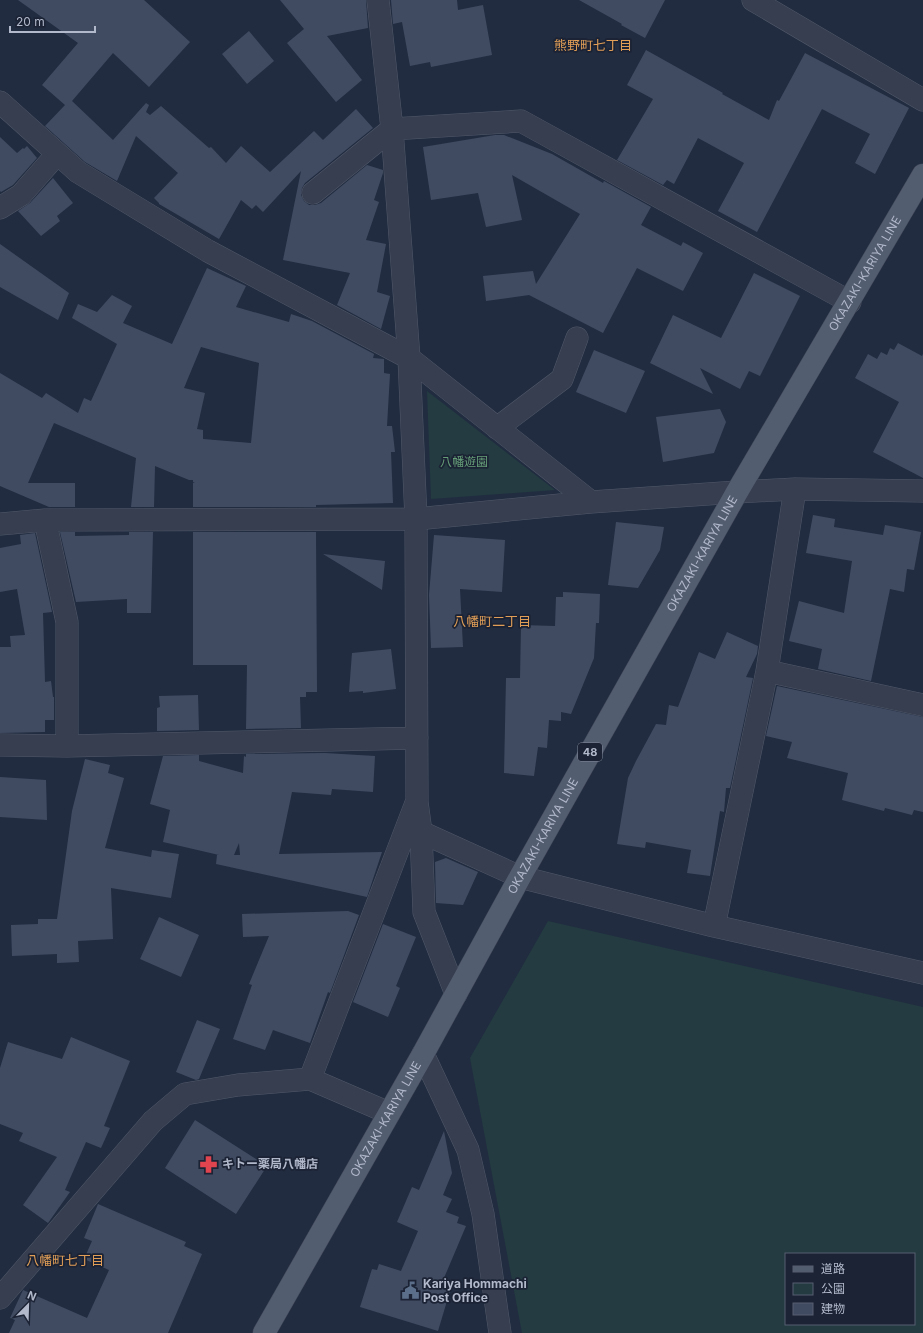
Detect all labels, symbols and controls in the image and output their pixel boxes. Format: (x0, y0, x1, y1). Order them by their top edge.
scale bar (10, 8, 95, 34)
text: 20 m (16, 14, 45, 29)
district label: 熊野町七丁目 (554, 37, 632, 53)
street label: OKAZAKI-KARIYA LINE (825, 213, 904, 334)
park label: 八幡遊園 (440, 454, 488, 469)
street label: OKAZAKI-KARIYA LINE (663, 493, 740, 614)
district label: 八幡町二丁目 (453, 613, 531, 629)
road number: 48 (578, 743, 602, 761)
street label: OKAZAKI-KARIYA LINE (504, 775, 581, 896)
street label: OKAZAKI-KARIYA LINE (346, 1059, 424, 1180)
pharmacy icon: キトー薬局八幡店 (199, 1154, 219, 1174)
place label: キトー薬局八幡店 (222, 1156, 318, 1171)
district label: 八幡町七丁目 (26, 1252, 104, 1268)
legend (785, 1253, 915, 1325)
text: 道路 (821, 1261, 845, 1276)
place label: Kariya Hommachi Post Office (423, 1276, 527, 1305)
public building icon: Kariya Hommachi Post Office (400, 1281, 420, 1301)
text: 公園 (821, 1281, 845, 1296)
north arrow (8, 1285, 48, 1325)
text: N (25, 1288, 39, 1304)
text: 建物 (821, 1301, 845, 1316)

